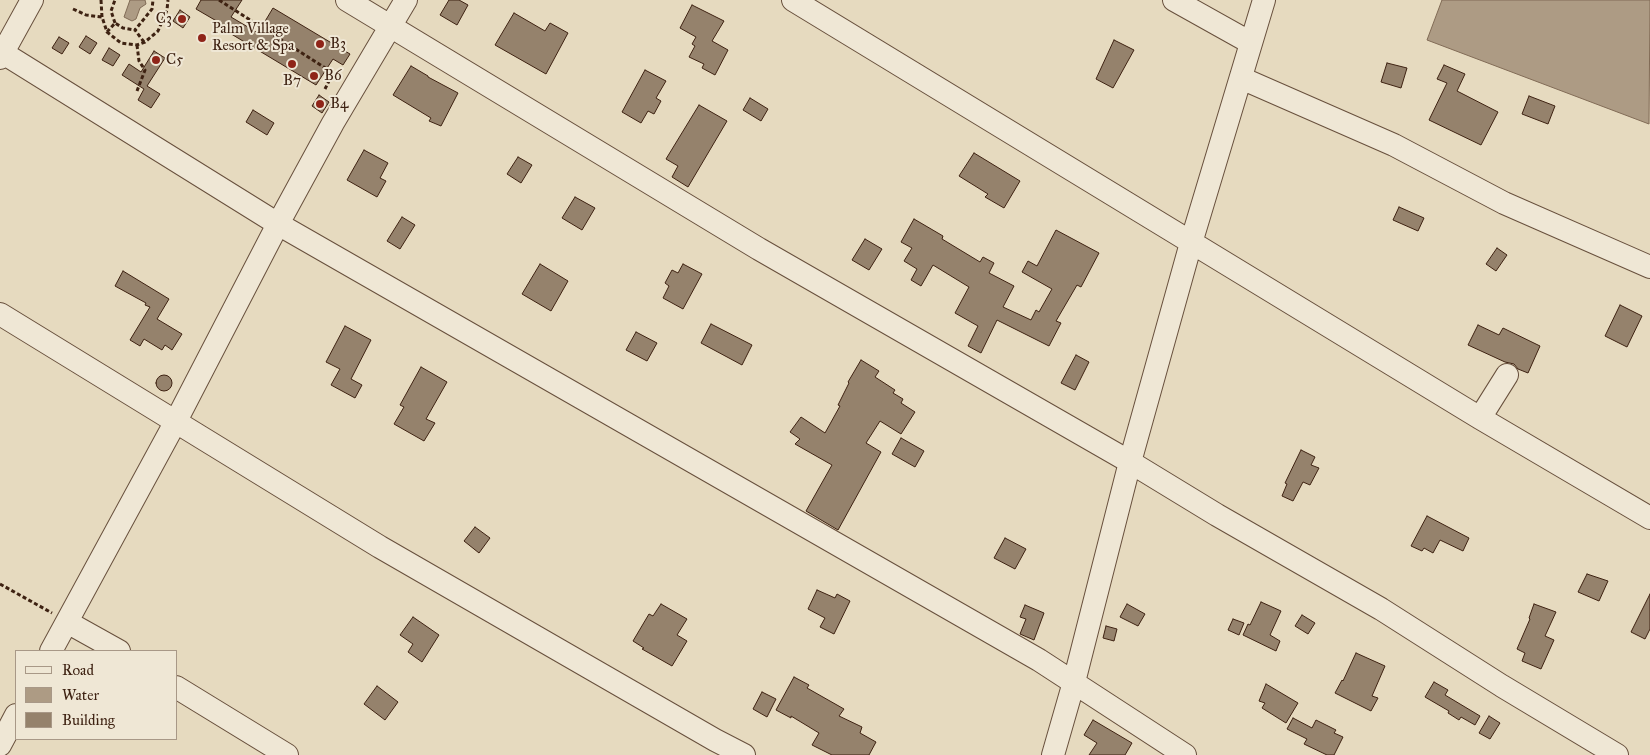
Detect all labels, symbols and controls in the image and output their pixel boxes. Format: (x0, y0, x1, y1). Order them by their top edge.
place label: C3 (156, 10, 172, 28)
marker: C3 (176, 13, 188, 25)
place label: Palm Village Resort & Spa (212, 20, 294, 55)
marker: Palm Village Resort & Spa (196, 32, 208, 44)
place label: B3 (330, 35, 346, 53)
marker: B3 (314, 38, 326, 50)
place label: C5 (166, 51, 183, 69)
marker: C5 (150, 54, 162, 66)
marker: B7 (286, 58, 298, 70)
place label: B6 (324, 67, 342, 85)
marker: B6 (308, 70, 320, 82)
place label: B7 (283, 72, 301, 90)
place label: B4 (330, 95, 348, 113)
marker: B4 (314, 98, 326, 110)
legend (15, 650, 178, 740)
text: Road (62, 661, 94, 679)
text: Water (62, 686, 99, 704)
text: Building (62, 711, 115, 729)

